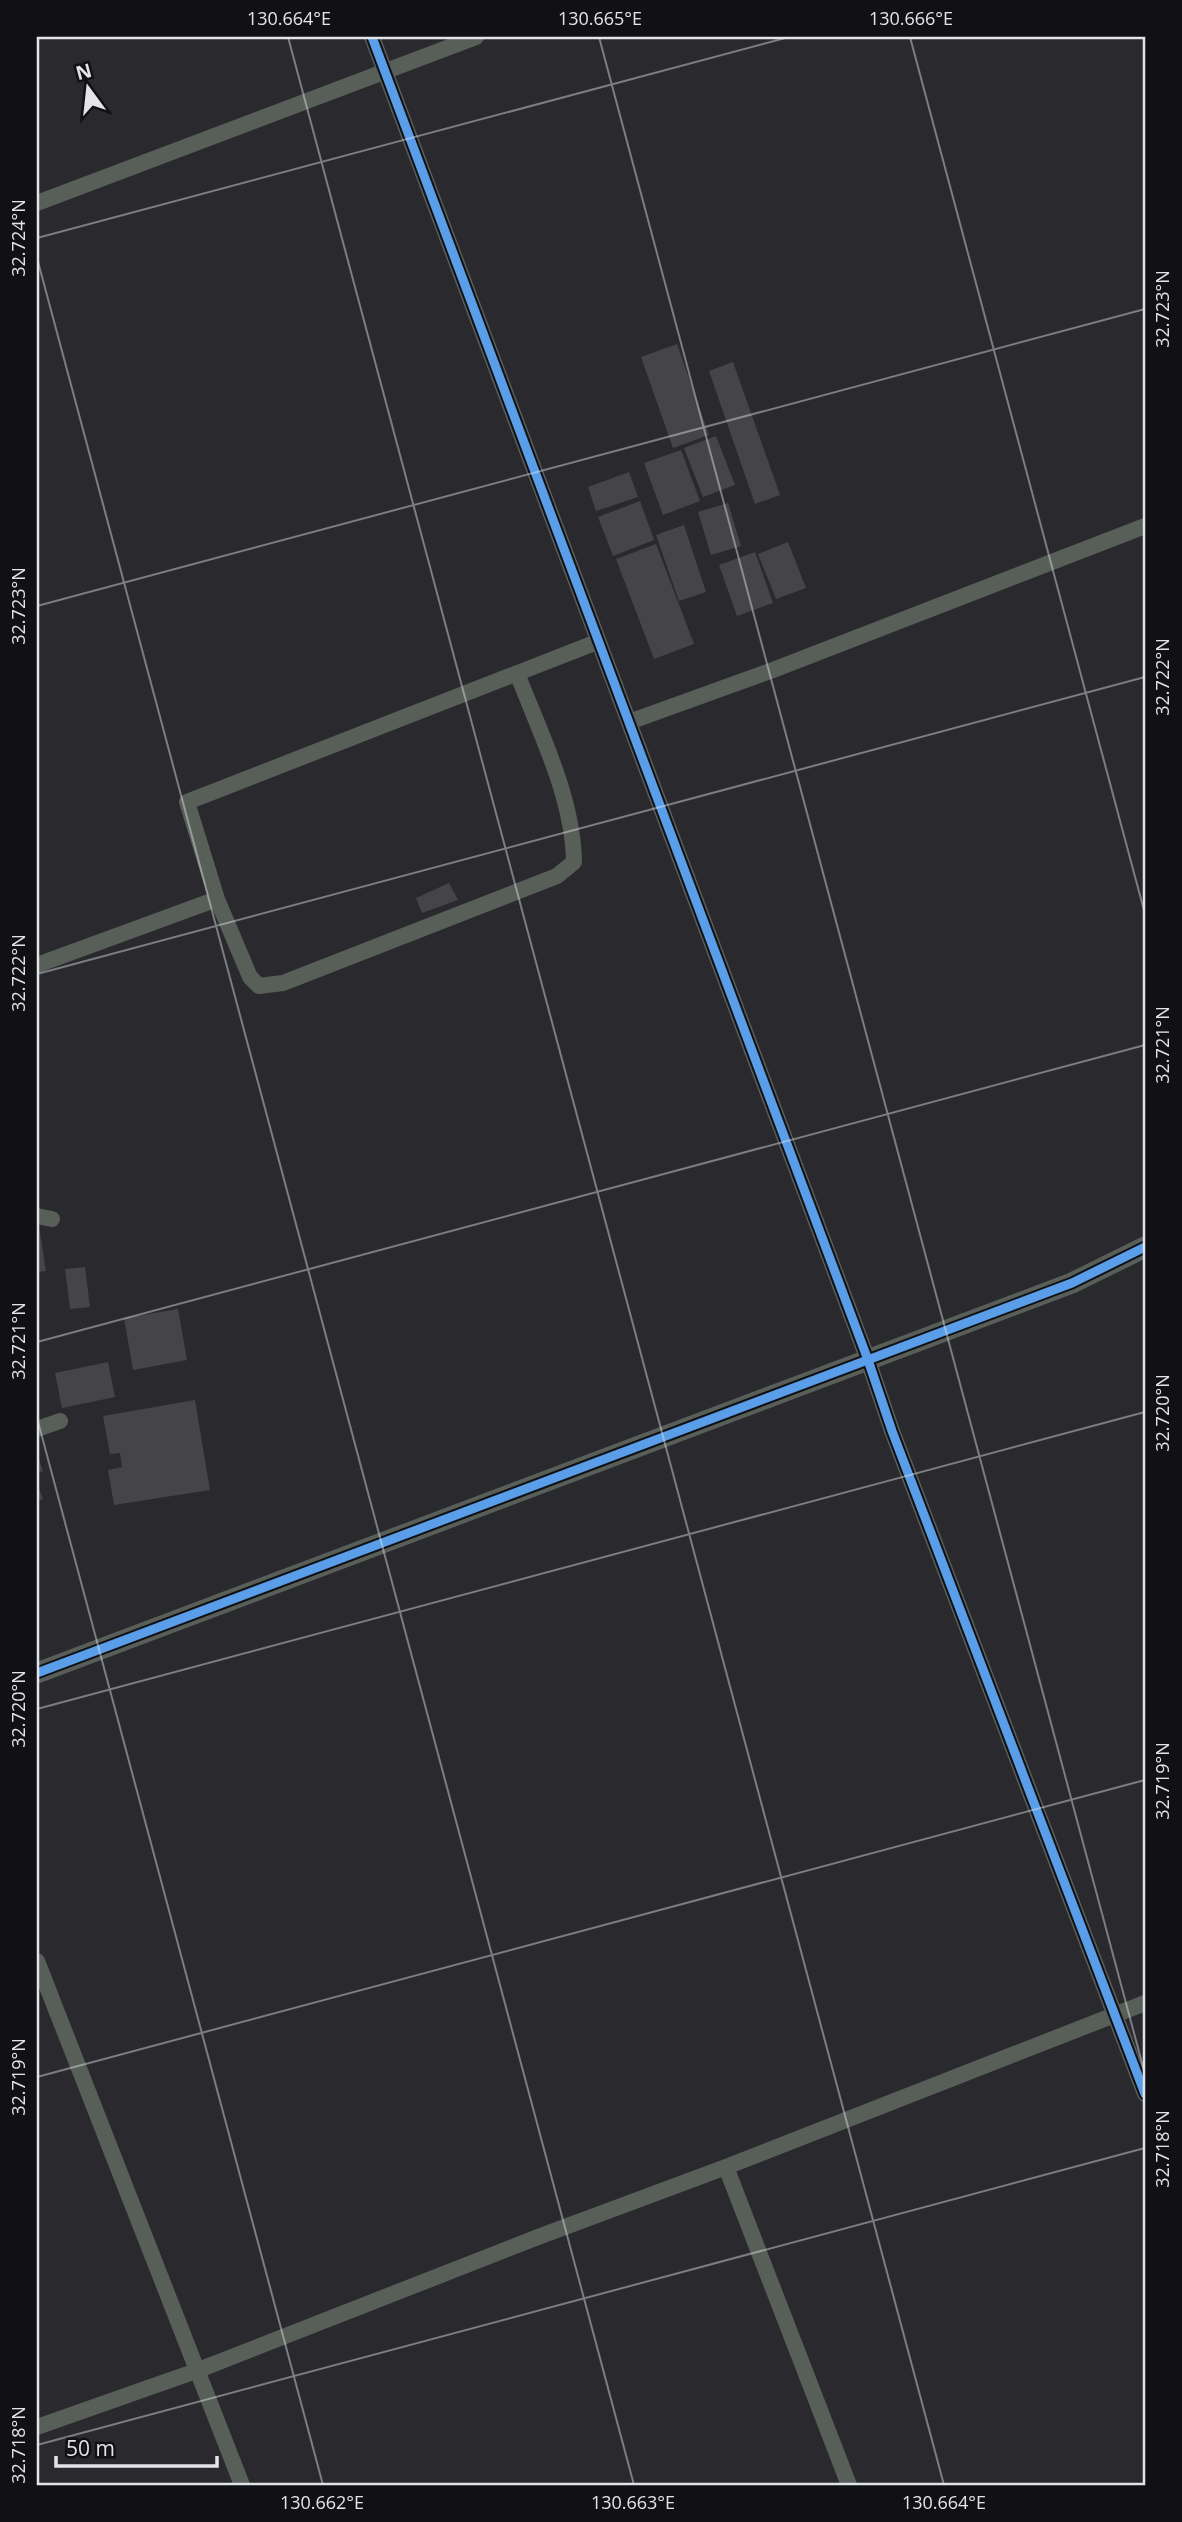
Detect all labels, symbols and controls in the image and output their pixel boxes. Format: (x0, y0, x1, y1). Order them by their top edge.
text: 130.664°E (247, 6, 331, 30)
text: 130.665°E (558, 6, 642, 30)
text: 130.666°E (869, 6, 953, 30)
north arrow (52, 52, 122, 122)
text: N (73, 57, 94, 86)
text: 32.724°N (6, 199, 30, 277)
text: 32.723°N (1150, 270, 1174, 348)
text: 32.723°N (6, 567, 30, 645)
text: 32.722°N (1150, 638, 1174, 716)
text: 32.722°N (6, 934, 30, 1012)
text: 32.721°N (1150, 1006, 1174, 1084)
text: 32.721°N (6, 1302, 30, 1380)
text: 32.720°N (1150, 1374, 1174, 1452)
text: 32.720°N (6, 1670, 30, 1748)
text: 32.719°N (1150, 1742, 1174, 1820)
text: 32.719°N (6, 2038, 30, 2116)
text: 32.718°N (1150, 2110, 1174, 2188)
text: 32.718°N (6, 2406, 30, 2484)
scale bar (56, 2424, 217, 2468)
text: 50 m (66, 2434, 115, 2462)
text: 130.662°E (280, 2490, 364, 2514)
text: 130.663°E (591, 2490, 675, 2514)
text: 130.664°E (902, 2490, 986, 2514)

